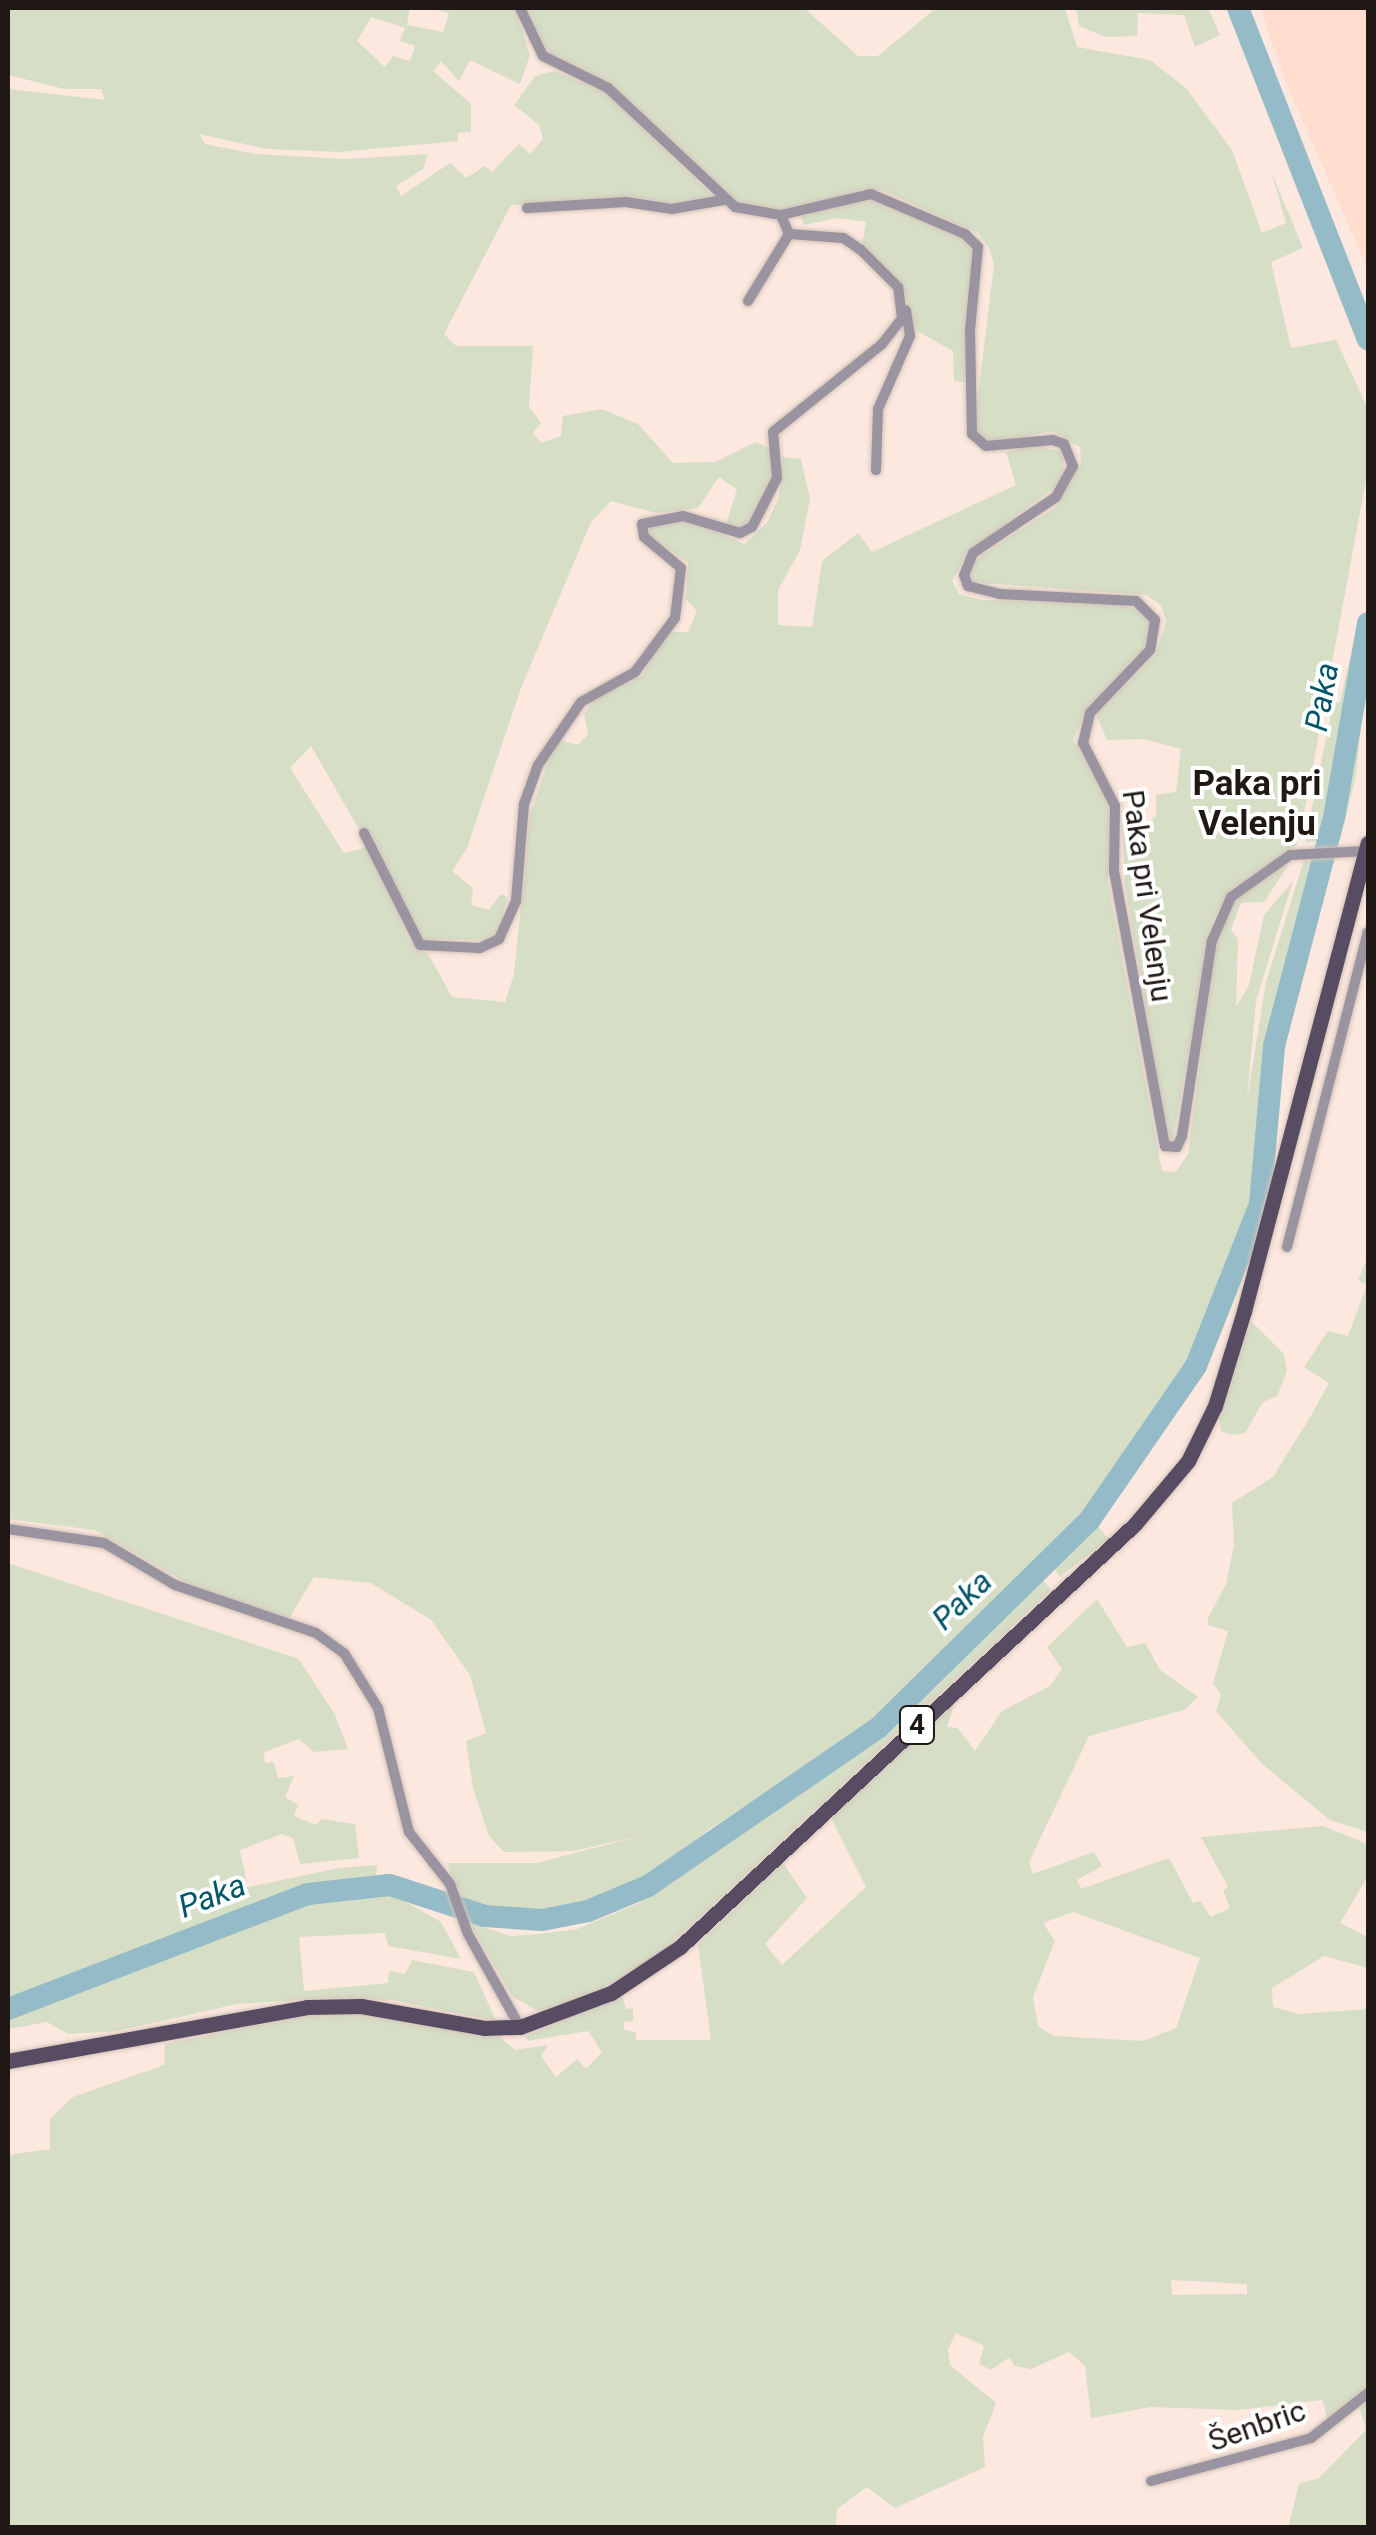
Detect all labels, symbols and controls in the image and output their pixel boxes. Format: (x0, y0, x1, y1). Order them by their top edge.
water label: Paka (1297, 660, 1347, 734)
district label: Paka pri Velenju (1193, 763, 1321, 845)
street label: Paka pri Velenju (1114, 788, 1180, 1004)
water label: Paka (924, 1562, 1000, 1638)
road number: 4 (897, 1702, 937, 1748)
water label: Paka (173, 1866, 251, 1926)
street label: Šenbric (1204, 2393, 1310, 2459)

